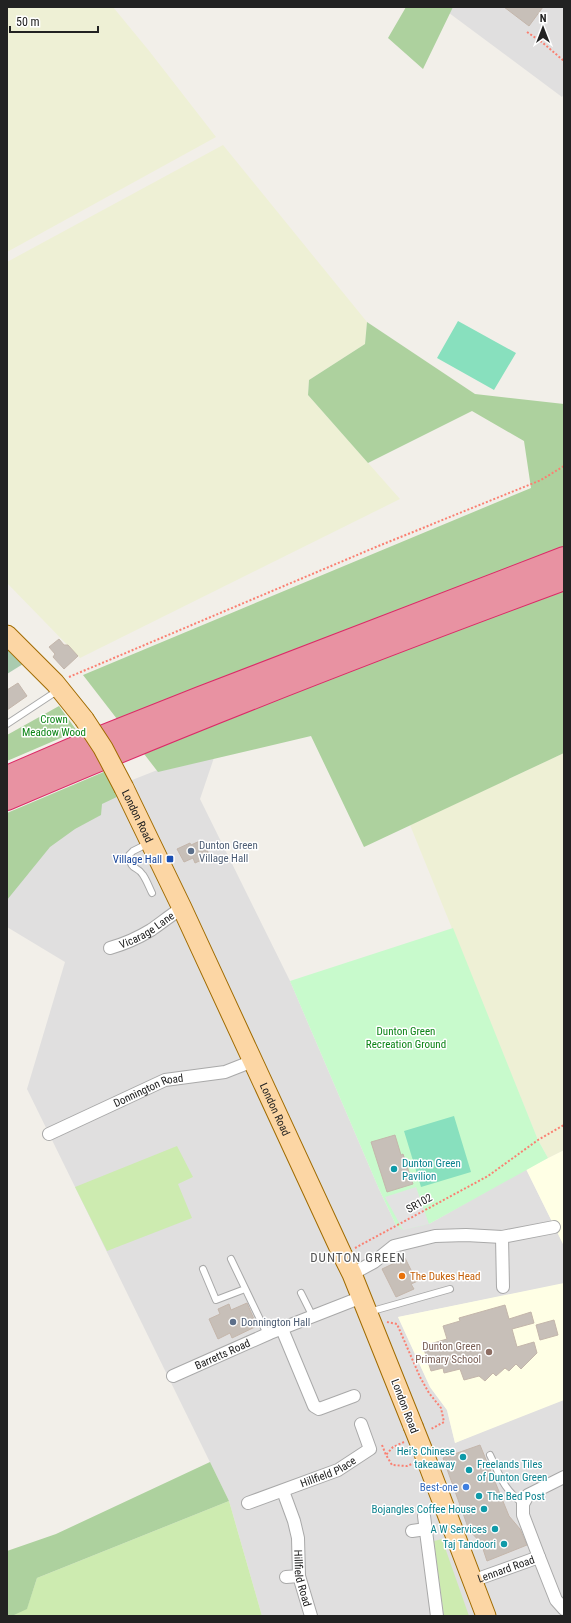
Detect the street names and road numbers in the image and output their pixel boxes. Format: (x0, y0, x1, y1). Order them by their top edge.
street label: London Road (119, 788, 155, 845)
street label: Vicarage Lane (118, 909, 177, 952)
street label: Donnington Road (112, 1072, 184, 1110)
street label: London Road (257, 1081, 292, 1138)
street label: SR102 (404, 1191, 435, 1216)
street label: Barretts Road (193, 1337, 252, 1373)
street label: London Road (388, 1377, 421, 1435)
street label: Hillfield Place (299, 1454, 359, 1490)
street label: Hillfield Road (291, 1550, 314, 1608)
street label: Lennard Road (476, 1553, 536, 1586)

